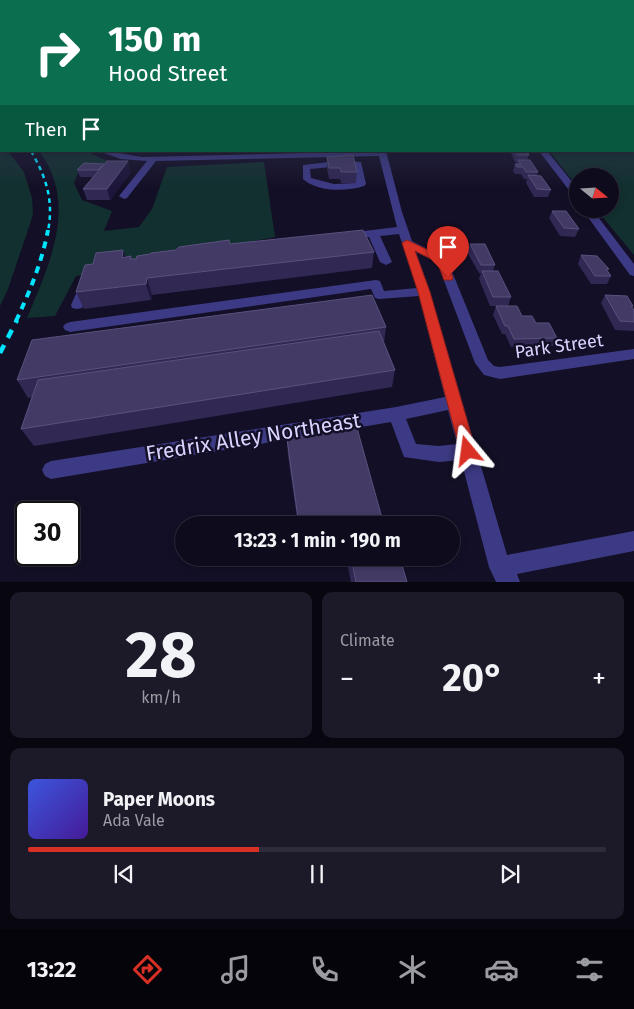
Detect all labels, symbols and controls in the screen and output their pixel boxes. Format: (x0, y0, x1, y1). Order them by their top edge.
text: 150 m (108, 18, 201, 60)
icon: right (25, 20, 90, 85)
text: Hood Street (108, 60, 227, 87)
icon: arrive (77, 115, 105, 143)
text: Then (25, 118, 67, 141)
north arrow (569, 168, 619, 218)
map controls (569, 168, 619, 218)
pin (427, 226, 469, 277)
icon: arrive (434, 233, 462, 261)
street label: Park Street (513, 329, 605, 363)
street label: Fredrix Alley Northeast (144, 407, 362, 467)
position arrow (441, 424, 493, 476)
speed limit sign: 30 (15, 501, 80, 566)
text: 13:23 · 1 min · 190 m (234, 529, 401, 552)
text: 28 (125, 616, 197, 694)
text: Climate (340, 631, 395, 650)
text: 20° (442, 655, 504, 701)
text: − (340, 662, 354, 695)
text: + (592, 662, 606, 695)
text: km/h (141, 688, 181, 707)
text: Paper Moons (103, 788, 215, 811)
text: Ada Vale (103, 811, 165, 830)
icon: previous (110, 860, 138, 888)
icon: pause (303, 860, 331, 888)
icon: next (496, 860, 524, 888)
icon: directions (130, 952, 165, 987)
icon: music (218, 952, 253, 987)
icon: phone (307, 952, 342, 987)
icon: climate (395, 952, 430, 987)
icon: car (484, 952, 519, 987)
icon: filters (572, 952, 607, 987)
text: 13:22 (27, 956, 76, 983)

